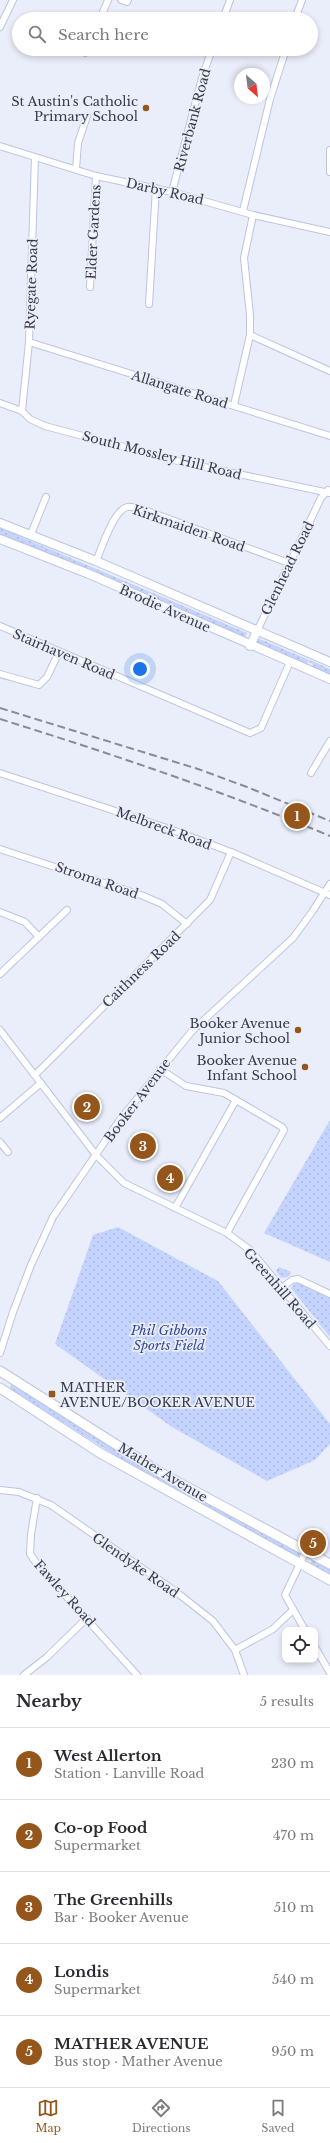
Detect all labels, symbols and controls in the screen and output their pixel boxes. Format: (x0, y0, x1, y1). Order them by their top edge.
search box (12, 12, 318, 56)
icon: search (26, 23, 48, 45)
text: Search here (58, 25, 149, 44)
street label: Riverbank Road (170, 66, 215, 174)
north arrow (234, 68, 270, 104)
place label: St Austin's Catholic Primary School (11, 93, 138, 125)
marker: St Austin's Catholic Primary School (141, 103, 151, 113)
street label: Darby Road (124, 174, 206, 209)
street label: Elder Gardens (83, 184, 104, 280)
street label: Ryegate Road (21, 238, 42, 330)
street label: Allangate Road (128, 366, 231, 412)
street label: South Mossley Hill Road (80, 427, 244, 484)
street label: Kirkmaiden Road (130, 501, 248, 556)
street label: Glenhead Road (257, 518, 318, 618)
street label: Brodie Avenue (117, 581, 213, 636)
street label: Stairhaven Road (10, 625, 118, 684)
your location (130, 659, 150, 679)
pin: 1 (284, 801, 310, 831)
street label: Melbreck Road (114, 803, 214, 854)
street label: Stroma Road (53, 858, 141, 903)
street label: Caithness Road (99, 928, 184, 1011)
place label: Booker Avenue Junior School (189, 1015, 290, 1047)
marker: Booker Avenue Junior School (293, 1025, 303, 1035)
place label: Booker Avenue Infant School (196, 1052, 297, 1084)
street label: Booker Avenue (100, 1055, 174, 1146)
marker: Booker Avenue Infant School (300, 1062, 310, 1072)
pin: 2 (74, 1092, 100, 1122)
pin: 3 (130, 1131, 156, 1161)
pin: 4 (157, 1163, 183, 1193)
street label: Greenhill Road (240, 1244, 319, 1332)
park label: Phil Gibbons Sports Field (130, 1322, 207, 1354)
place label: MATHER AVENUE/BOOKER AVENUE (59, 1379, 255, 1411)
marker: MATHER AVENUE/BOOKER AVENUE (47, 1389, 57, 1399)
street label: Mather Avenue (115, 1439, 211, 1506)
pin: 5 (300, 1528, 326, 1558)
street label: Glendyke Road (89, 1529, 183, 1602)
street label: Fawley Road (30, 1556, 99, 1630)
map controls (282, 1627, 318, 1663)
button: locate (282, 1627, 318, 1663)
text: Nearby (16, 1691, 82, 1712)
text: 5 results (260, 1693, 314, 1710)
text: West Allerton (54, 1746, 162, 1765)
text: 1 (26, 1755, 32, 1772)
text: 230 m (271, 1755, 314, 1772)
text: Station · Lanville Road (54, 1765, 204, 1782)
text: Co-op Food (54, 1818, 147, 1837)
text: 2 (25, 1827, 33, 1844)
text: 470 m (273, 1827, 314, 1844)
text: Supermarket (54, 1837, 141, 1854)
text: The Greenhills (54, 1890, 173, 1909)
text: 3 (25, 1899, 33, 1916)
text: 510 m (274, 1899, 314, 1916)
text: Bar · Booker Avenue (54, 1909, 189, 1926)
text: Londis (54, 1962, 109, 1981)
text: 4 (25, 1971, 33, 1988)
text: 540 m (272, 1971, 314, 1988)
text: Supermarket (54, 1981, 141, 1998)
text: MATHER AVENUE (54, 2034, 208, 2053)
text: 5 (25, 2043, 33, 2060)
text: 950 m (271, 2043, 314, 2060)
text: Bus stop · Mather Avenue (54, 2053, 223, 2070)
tab: Map (35, 2097, 61, 2135)
tab: Directions (132, 2097, 190, 2135)
tab: Saved (261, 2097, 295, 2135)

